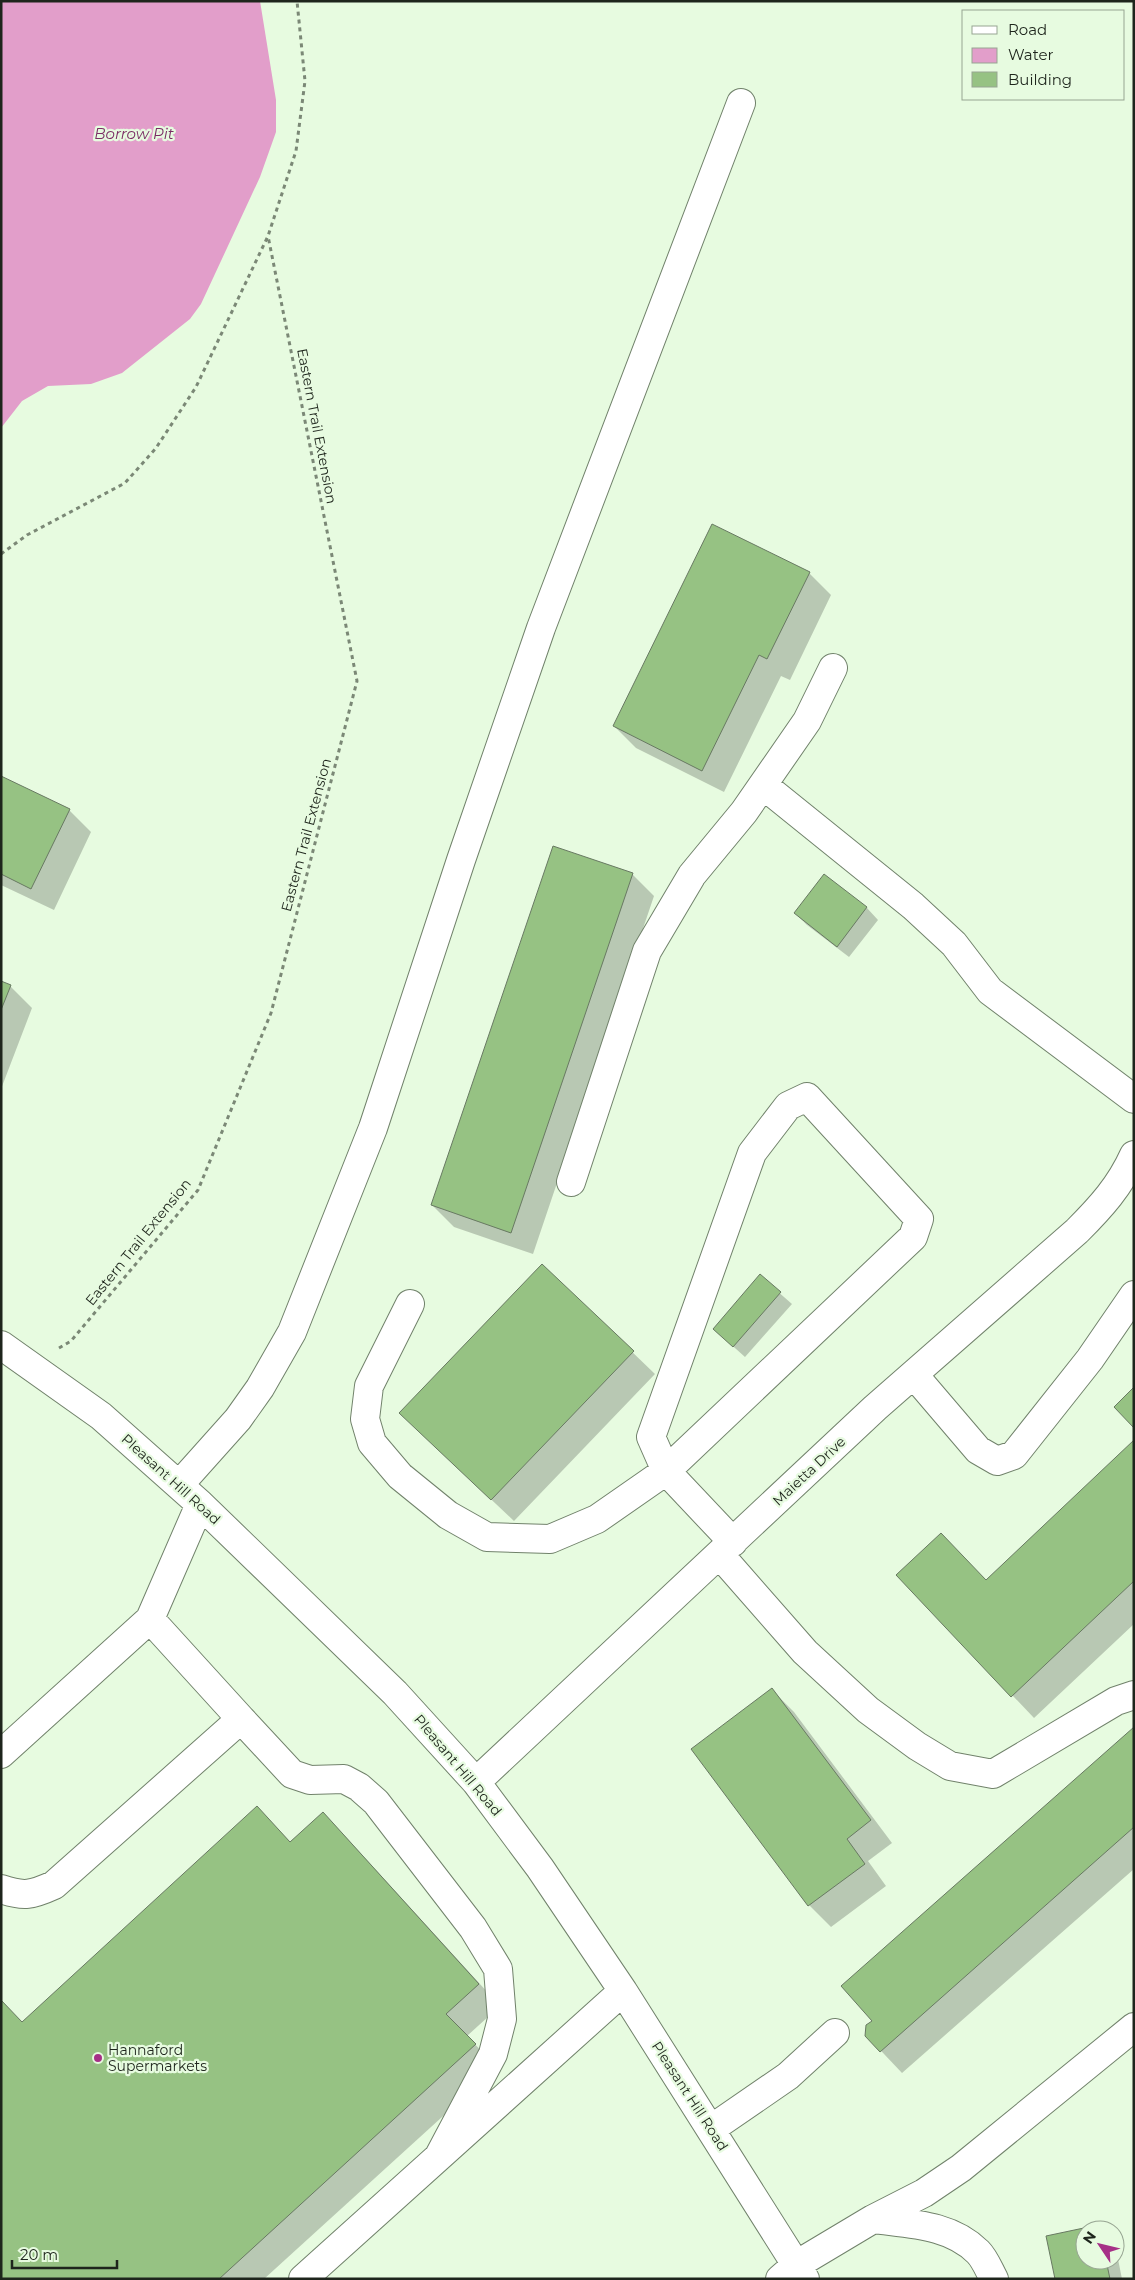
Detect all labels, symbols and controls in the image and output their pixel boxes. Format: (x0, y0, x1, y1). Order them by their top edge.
legend (962, 10, 1125, 100)
text: Road (1008, 20, 1047, 39)
text: Water (1008, 45, 1054, 64)
text: Building (1008, 70, 1072, 89)
water label: Borrow Pit (94, 124, 174, 143)
street label: Eastern Trail Extension (293, 347, 341, 505)
street label: Eastern Trail Extension (277, 756, 335, 914)
street label: Eastern Trail Extension (81, 1175, 195, 1309)
street label: Pleasant Hill Road (118, 1430, 224, 1528)
street label: Maietta Drive (769, 1433, 849, 1509)
street label: Pleasant Hill Road (410, 1710, 506, 1820)
street label: Pleasant Hill Road (648, 2038, 732, 2154)
place label: Hannaford Supermarkets (108, 2041, 207, 2075)
marker: Hannaford Supermarkets (92, 2052, 104, 2064)
north arrow (1075, 2220, 1125, 2270)
text: N (1079, 2228, 1100, 2247)
scale bar (12, 2238, 118, 2270)
text: 20 m (20, 2245, 58, 2264)

